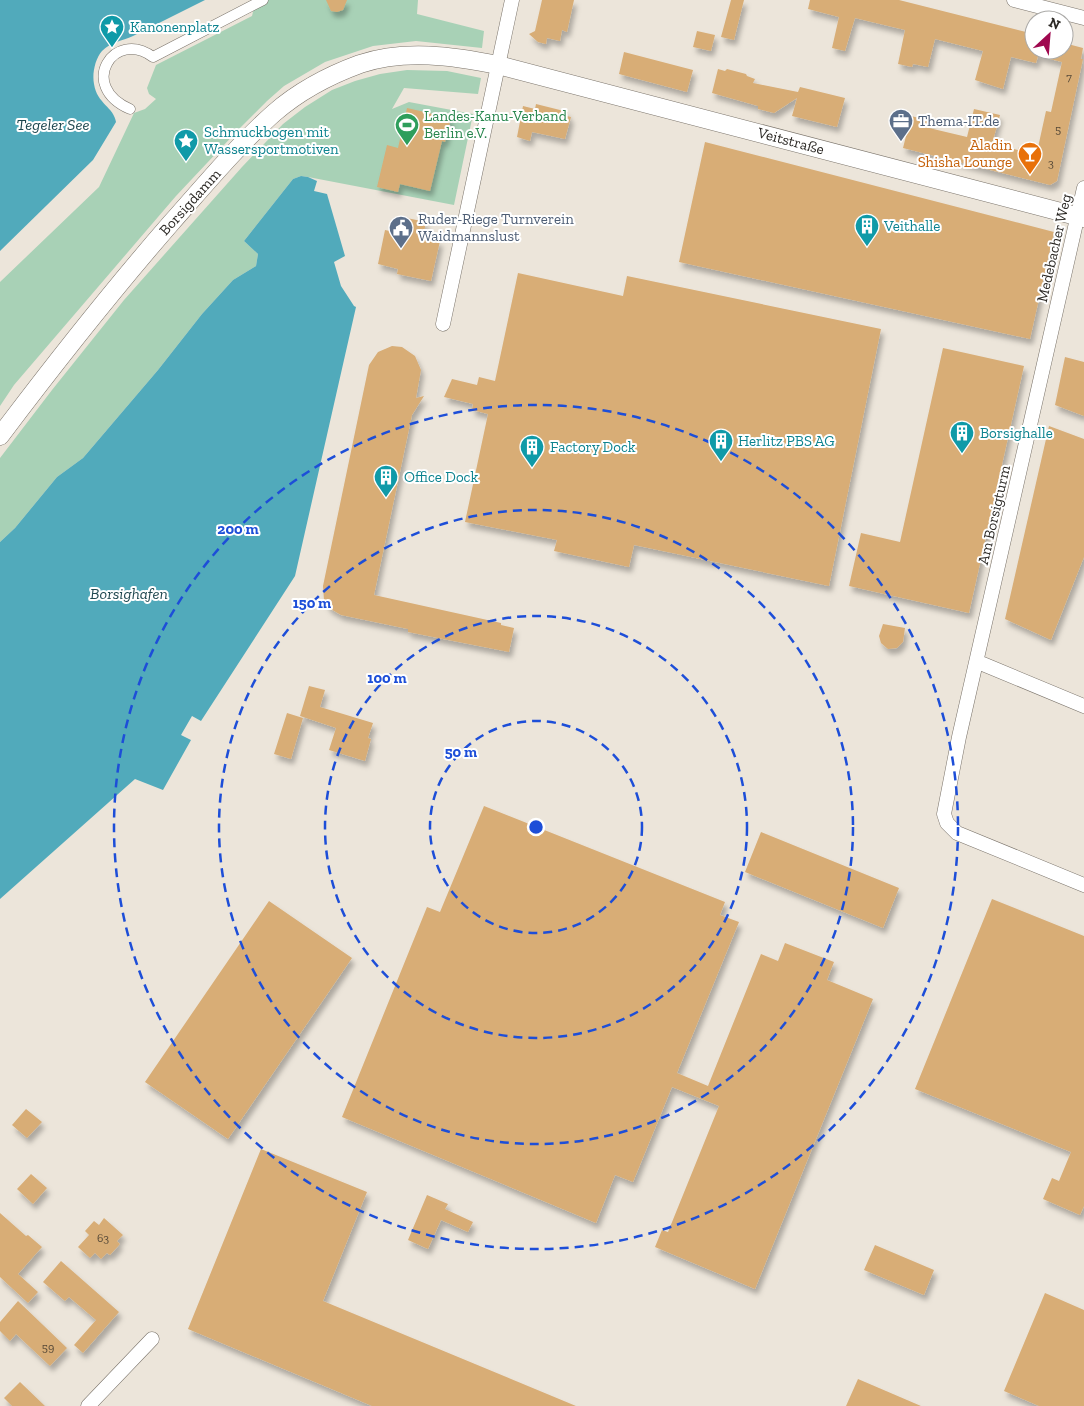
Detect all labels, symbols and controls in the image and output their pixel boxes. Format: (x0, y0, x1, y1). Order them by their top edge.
north arrow (1024, 10, 1074, 60)
place icon: Kanonenplatz (99, 14, 125, 48)
text: N (1046, 14, 1063, 34)
place label: Kanonenplatz (130, 18, 219, 36)
house number: 7 (1066, 70, 1072, 84)
place label: Landes-Kanu-Verband Berlin e.V. (424, 107, 568, 142)
office icon: Thema-IT.de (888, 108, 914, 142)
sports icon: Landes-Kanu-Verband Berlin e.V. (394, 112, 420, 146)
place label: Thema-IT.de (918, 112, 999, 130)
water label: Tegeler See (17, 115, 89, 134)
house number: 5 (1055, 122, 1061, 136)
place label: Schmuckbogen mit Wassersportmotiven (204, 123, 339, 158)
street label: Veitstraße (755, 123, 826, 159)
place icon: Schmuckbogen mit Wassersportmotiven (173, 128, 199, 162)
place label: Aladin Shisha Lounge (918, 136, 1012, 171)
bar icon: Aladin Shisha Lounge (1017, 141, 1043, 175)
house number: 3 (1048, 156, 1054, 170)
street label: Borsigdamm (155, 165, 225, 239)
street label: Medebacher Weg (1033, 192, 1075, 304)
place label: Ruder-Riege Turnverein Waidmannslust (418, 210, 574, 245)
building icon: Veithalle (854, 213, 880, 247)
public building icon: Ruder-Riege Turnverein Waidmannslust (388, 215, 414, 249)
place label: Veithalle (883, 217, 940, 235)
building icon: Borsighalle (949, 420, 975, 454)
place label: Borsighalle (980, 424, 1053, 442)
building icon: Herlitz PBS AG (708, 428, 734, 462)
place label: Herlitz PBS AG (738, 432, 835, 450)
building icon: Factory Dock (519, 434, 545, 468)
place label: Factory Dock (550, 438, 636, 456)
building icon: Office Dock (373, 464, 399, 498)
street label: Am Borsigturm (974, 464, 1014, 566)
place label: Office Dock (404, 468, 479, 486)
text: 200 m (217, 520, 259, 538)
water label: Borsighafen (90, 584, 168, 603)
text: 150 m (293, 594, 331, 612)
text: 100 m (367, 669, 407, 687)
text: 50 m (445, 743, 477, 761)
centre of rings (527, 818, 545, 836)
house number: 63 (97, 1231, 109, 1245)
house number: 59 (42, 1340, 54, 1354)

